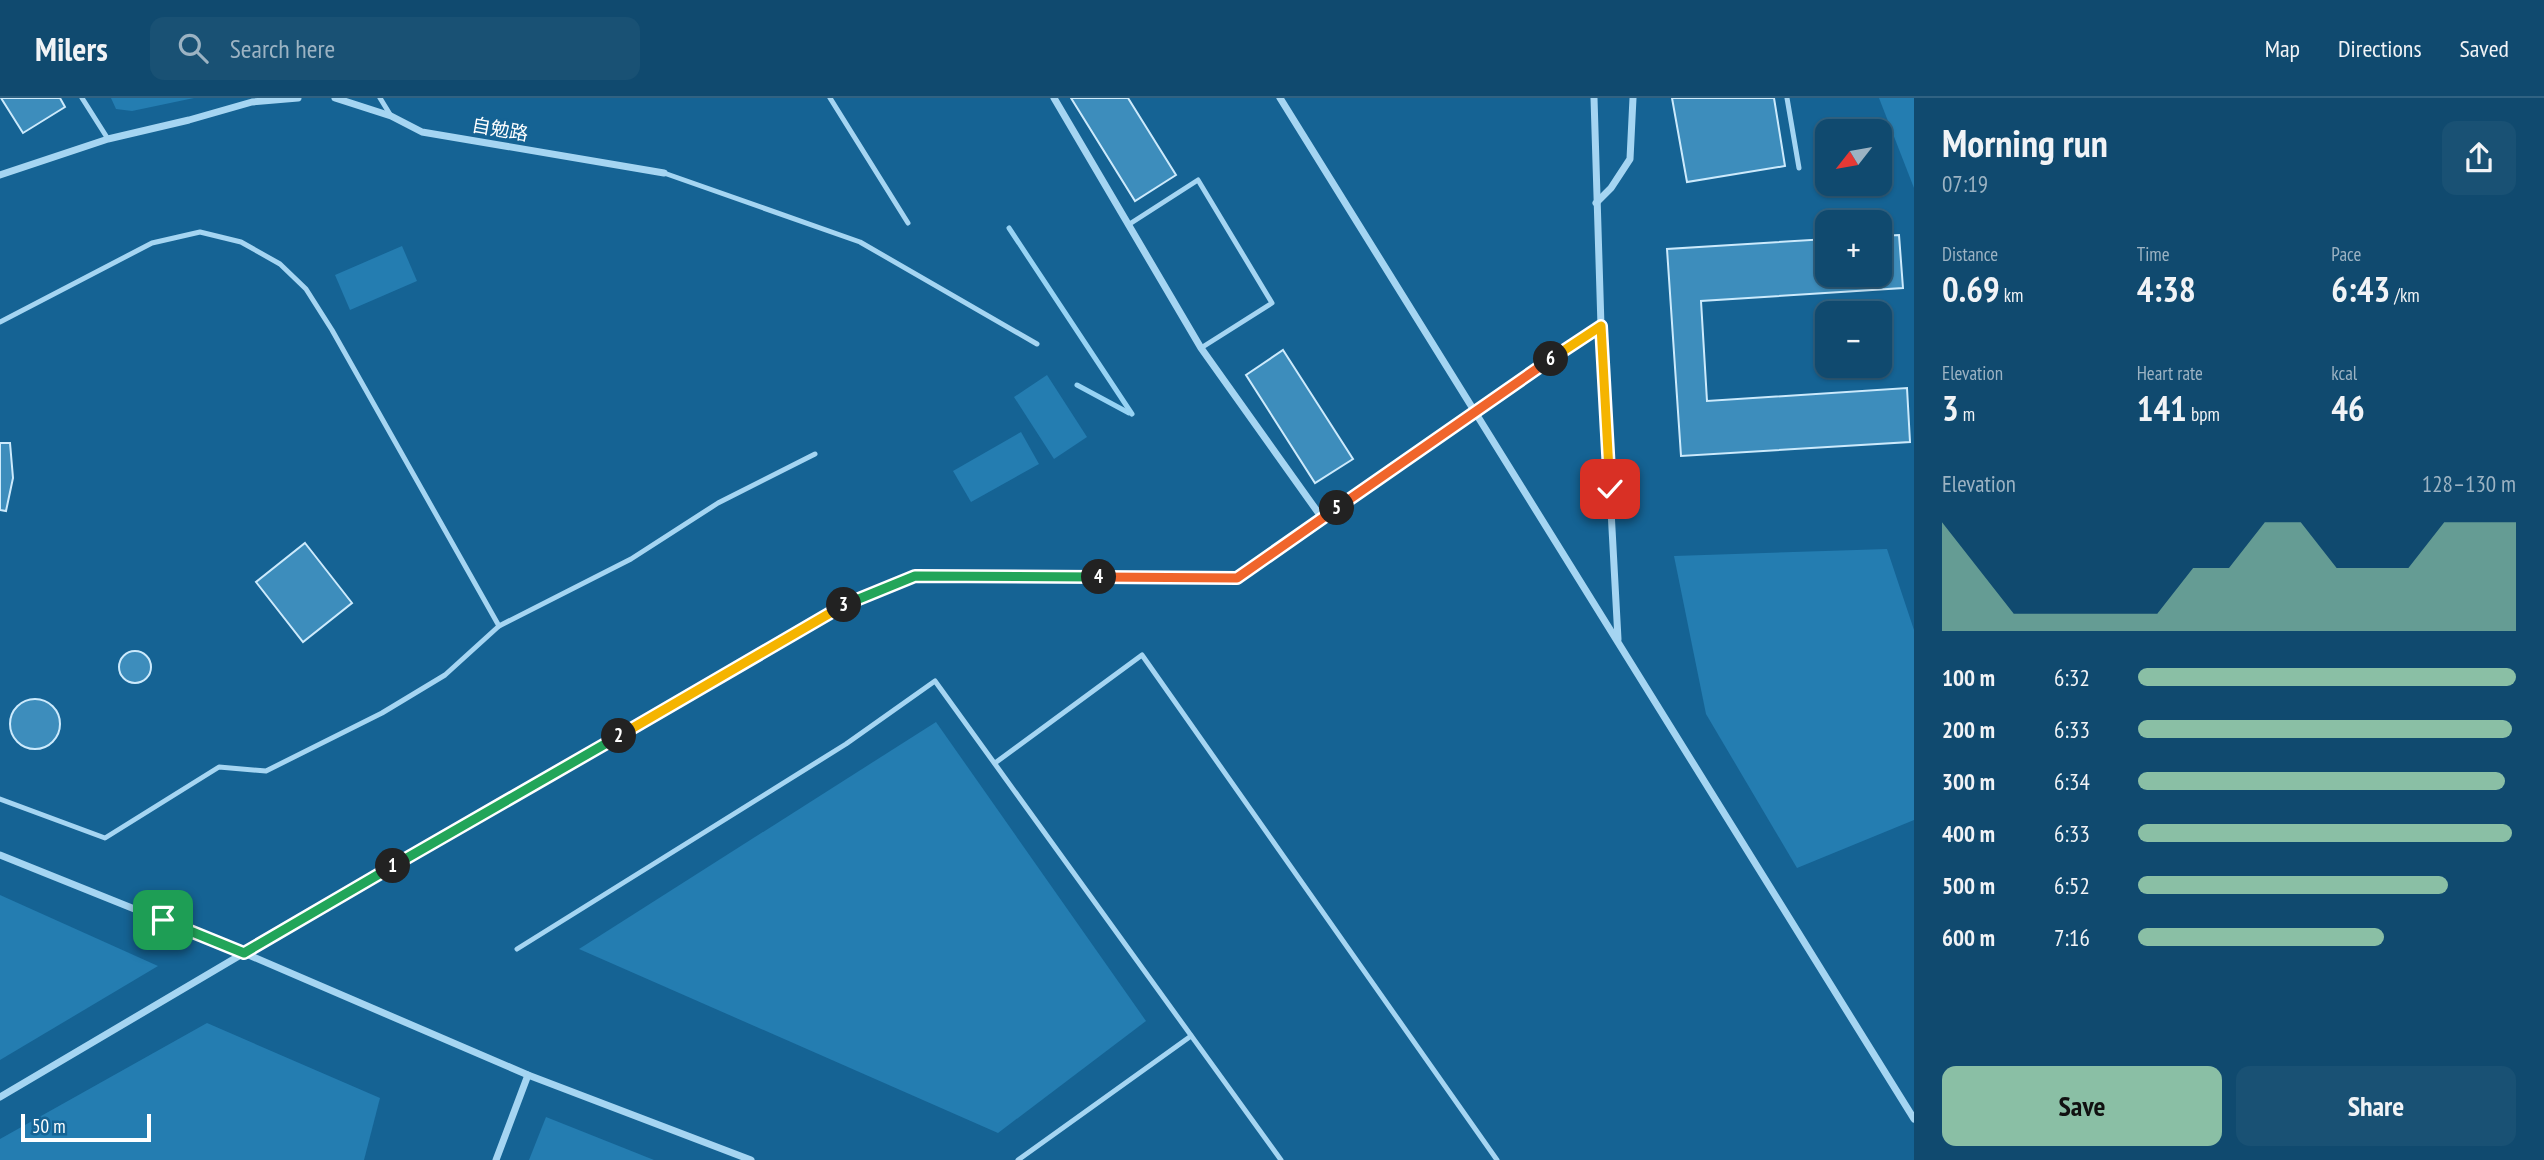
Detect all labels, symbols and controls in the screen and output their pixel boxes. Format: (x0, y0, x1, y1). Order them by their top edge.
search box (150, 17, 640, 80)
text: Milers (35, 27, 108, 70)
icon: search (174, 29, 212, 67)
text: Search here (230, 32, 335, 65)
text: Map (2265, 33, 2300, 64)
text: Directions (2338, 33, 2422, 64)
text: Saved (2460, 33, 2509, 64)
street label: 自勉路 (470, 112, 530, 146)
text: Morning run (1942, 118, 2108, 167)
north arrow (1815, 119, 1892, 196)
map controls (1815, 119, 1892, 378)
button: share (2442, 121, 2516, 195)
text: 07:19 (1942, 169, 1988, 198)
button: + (1815, 210, 1892, 287)
text: Distance (1942, 242, 1998, 266)
text: Time (2137, 242, 2170, 266)
text: Pace (2331, 242, 2361, 266)
text: 0.69 (1942, 266, 2000, 312)
text: 4:38 (2137, 266, 2196, 312)
text: 6:43 (2331, 266, 2390, 312)
text: km (2000, 283, 2023, 307)
text: /km (2390, 283, 2420, 307)
button: − (1815, 301, 1892, 378)
pin: 6 (1534, 342, 1568, 376)
text: 6 (1546, 346, 1555, 370)
text: Elevation (1942, 361, 2003, 385)
text: Heart rate (2137, 361, 2203, 385)
text: kcal (2331, 361, 2357, 385)
text: 3 (1942, 385, 1959, 431)
text: 141 (2137, 385, 2187, 431)
text: 46 (2331, 385, 2365, 431)
text: m (1959, 402, 1975, 426)
text: bpm (2187, 402, 2220, 426)
pin (1580, 459, 1640, 519)
text: Elevation (1942, 469, 2016, 498)
text: 128–130 m (2422, 469, 2516, 498)
icon: check (1591, 470, 1629, 508)
pin: 5 (1320, 490, 1354, 526)
text: 5 (1332, 495, 1341, 519)
pin: 4 (1082, 560, 1116, 594)
text: 4 (1094, 564, 1103, 588)
pin: 3 (826, 588, 862, 622)
text: 3 (839, 592, 848, 616)
text: 100 m (1942, 663, 1995, 692)
text: 6:32 (2054, 663, 2090, 692)
text: 200 m (1942, 715, 1995, 744)
text: 6:33 (2054, 715, 2090, 744)
pin: 2 (602, 718, 636, 754)
text: 2 (614, 723, 623, 747)
text: 300 m (1942, 767, 1995, 796)
text: 6:34 (2054, 767, 2090, 796)
text: 400 m (1942, 819, 1995, 848)
text: 6:33 (2054, 819, 2090, 848)
pin: 1 (376, 848, 410, 884)
text: 1 (388, 853, 397, 877)
text: 500 m (1942, 871, 1995, 900)
text: 6:52 (2054, 871, 2090, 900)
pin (133, 890, 193, 950)
icon: arrive (144, 901, 182, 939)
text: 600 m (1942, 923, 1995, 952)
text: 7:16 (2054, 923, 2090, 952)
button: Save (1942, 1066, 2222, 1146)
button: Share (2236, 1066, 2516, 1146)
scale bar (21, 1111, 150, 1143)
text: 50 m (32, 1114, 66, 1138)

